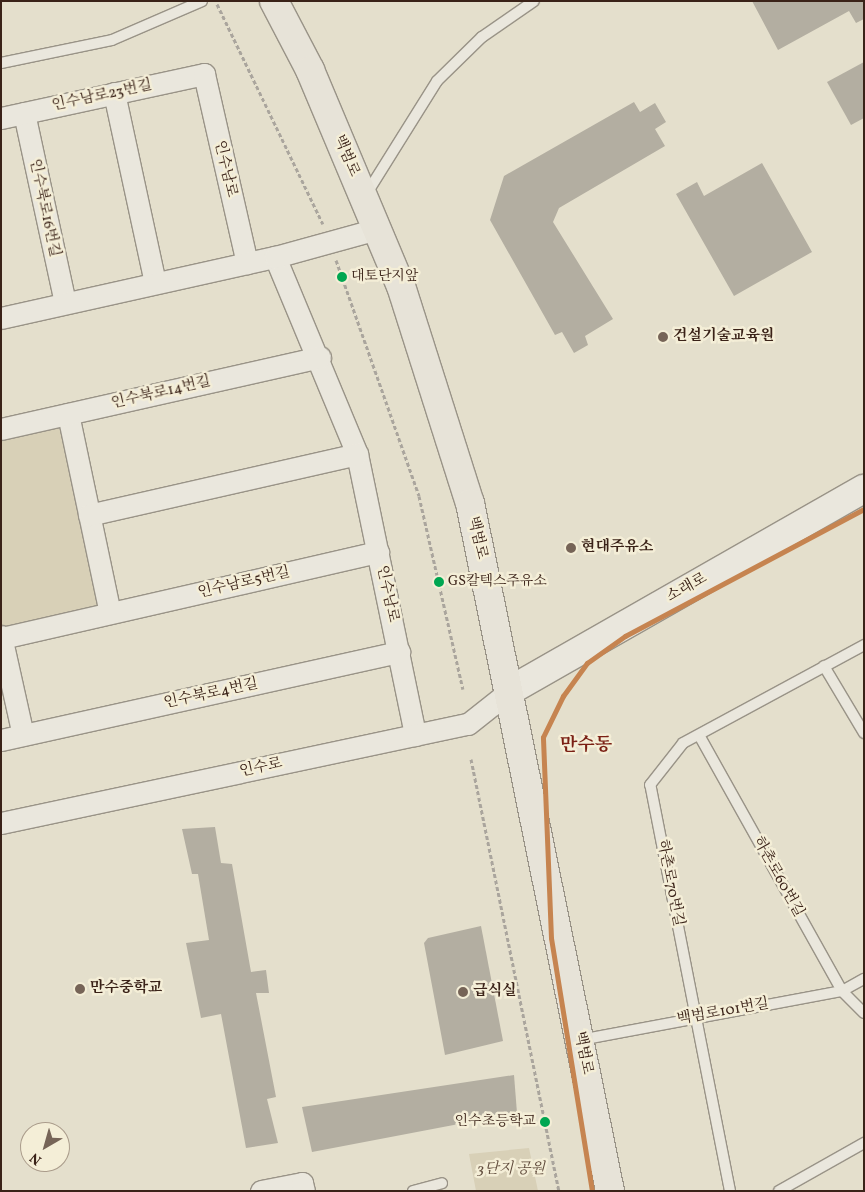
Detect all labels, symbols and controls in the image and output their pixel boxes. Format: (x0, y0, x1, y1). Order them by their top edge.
street label: 인수남로23번길 (50, 77, 154, 115)
street label: 백범로 (329, 132, 363, 180)
street label: 인수남로 (210, 139, 240, 199)
street label: 인수북로16번길 (25, 157, 63, 259)
place label: 대토단지앞 (351, 269, 419, 285)
marker: 대토단지앞 (337, 272, 347, 282)
place label: 건설기술교육원 (673, 328, 774, 346)
marker: 건설기술교육원 (657, 331, 669, 343)
street label: 인수북로14번길 (109, 373, 213, 413)
street label: 백범로 (463, 515, 491, 561)
place label: 현대주유소 (581, 539, 653, 557)
marker: 현대주유소 (565, 542, 577, 554)
street label: 인수남로5번길 (196, 564, 292, 602)
street label: 인수남로 (372, 564, 402, 624)
street label: 소래로 (664, 570, 710, 606)
place label: GS칼텍스주유소 (448, 574, 547, 590)
marker: GS칼텍스주유소 (434, 577, 444, 587)
street label: 인수북로4번길 (162, 675, 260, 713)
district label: 만수동 (560, 735, 612, 757)
street label: 인수로 (238, 755, 284, 781)
street label: 하촌로60번길 (749, 834, 807, 920)
street label: 하촌로70번길 (653, 838, 687, 928)
place label: 만수중학교 (90, 980, 162, 998)
marker: 만수중학교 (74, 983, 86, 995)
place label: 급식실 (473, 983, 516, 1001)
marker: 급식실 (457, 986, 469, 998)
street label: 백범로101번길 (676, 995, 770, 1029)
street label: 백범로 (570, 1030, 596, 1076)
place label: 인수초등학교 (455, 1114, 536, 1130)
marker: 인수초등학교 (540, 1117, 550, 1127)
north arrow (20, 1122, 70, 1172)
text: N (26, 1148, 46, 1169)
park label: 3단지 공원 (477, 1161, 545, 1179)

